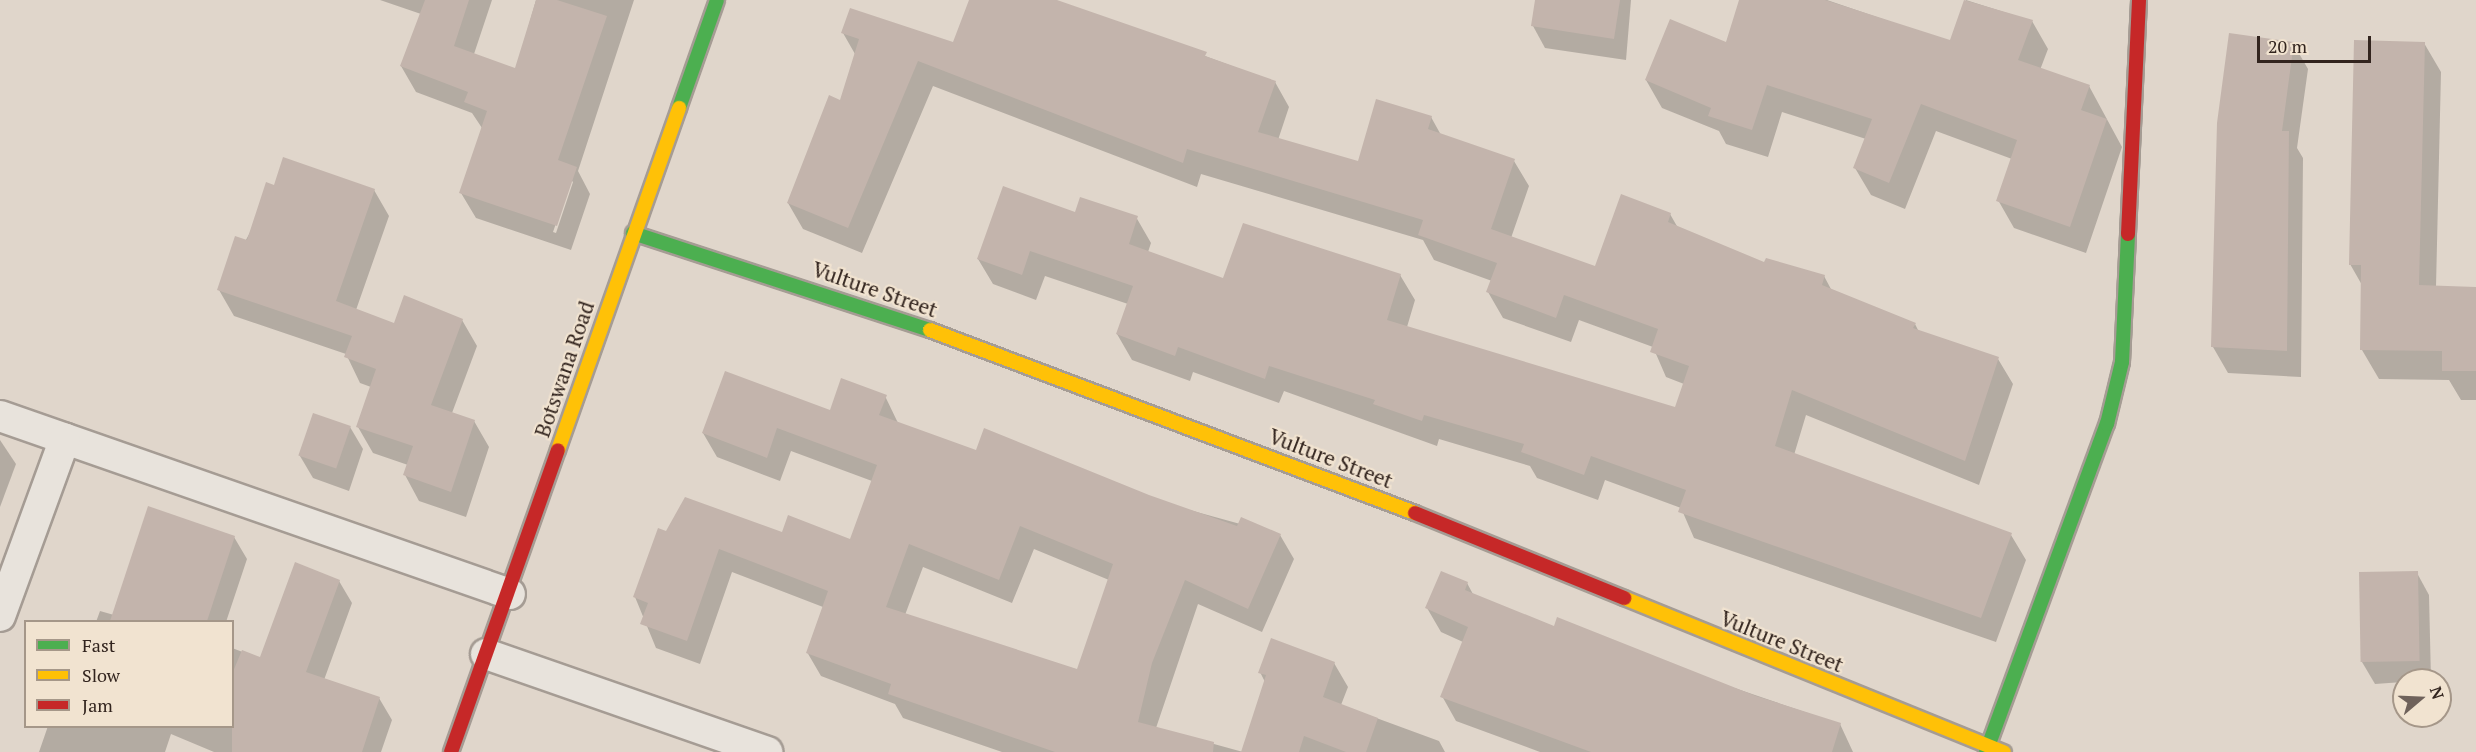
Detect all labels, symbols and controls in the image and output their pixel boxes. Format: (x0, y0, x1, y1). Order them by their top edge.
scale bar (2260, 24, 2374, 62)
text: 20 m (2268, 34, 2307, 58)
street label: Vulture Street (809, 256, 941, 322)
street label: Botswana Road (529, 298, 599, 440)
street label: Vulture Street (1266, 423, 1396, 493)
street label: Vulture Street (1717, 605, 1847, 677)
legend (24, 620, 234, 728)
text: Fast (82, 633, 115, 657)
text: Slow (82, 663, 120, 687)
north arrow (2392, 668, 2452, 728)
text: N (2425, 683, 2450, 702)
text: Jam (82, 693, 113, 717)

